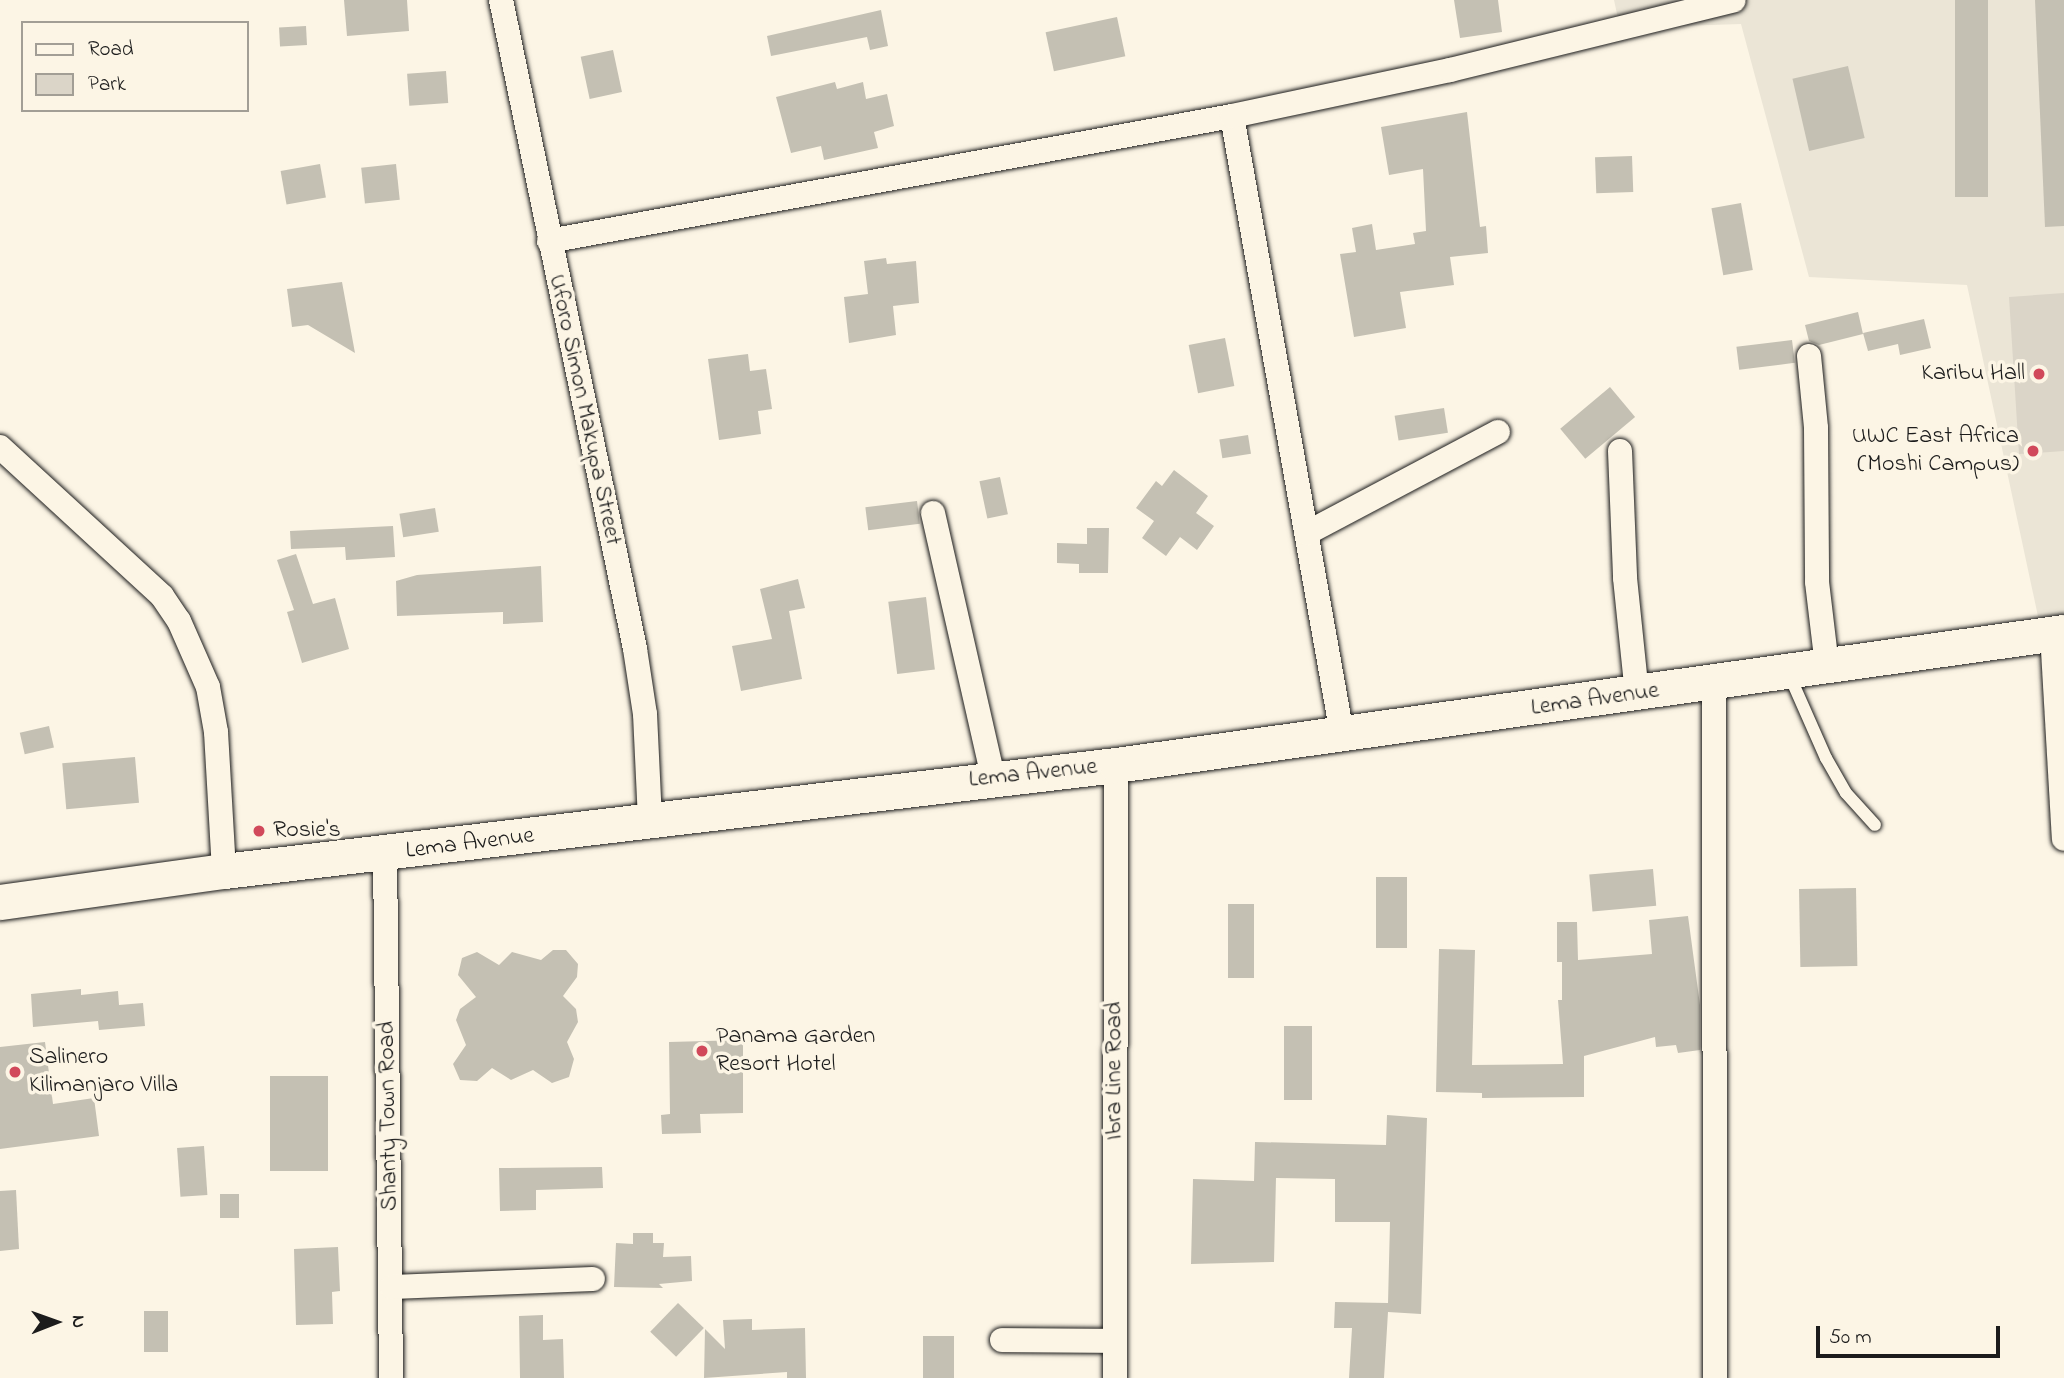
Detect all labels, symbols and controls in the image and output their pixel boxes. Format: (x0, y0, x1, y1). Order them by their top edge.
legend (21, 21, 248, 112)
text: Road (88, 35, 134, 65)
text: Park (88, 70, 126, 100)
street label: Uforo Simon Makupa Street (541, 272, 627, 548)
place label: Karibu Hall (1921, 360, 2025, 388)
marker: Karibu Hall (2031, 366, 2047, 382)
place label: UWC East Africa (Moshi Campus) (1852, 423, 2019, 479)
marker: UWC East Africa (Moshi Campus) (2025, 443, 2041, 459)
street label: Lema Avenue (1529, 677, 1661, 723)
street label: Lema Avenue (967, 753, 1099, 795)
place label: Rosie's (273, 817, 341, 845)
street label: Lema Avenue (404, 822, 536, 866)
marker: Rosie's (251, 823, 267, 839)
street label: Ibra Line Road (1101, 1002, 1129, 1140)
street label: Shanty Town Road (373, 1021, 405, 1211)
place label: Panama Garden Resort Hotel (716, 1023, 875, 1079)
marker: Panama Garden Resort Hotel (694, 1043, 710, 1059)
place label: Salinero Kilimanjaro Villa (29, 1044, 178, 1100)
marker: Salinero Kilimanjaro Villa (7, 1064, 23, 1080)
north arrow (21, 1287, 91, 1357)
scale bar (1819, 1312, 2003, 1356)
text: N (64, 1315, 91, 1328)
text: 50 m (1829, 1323, 1872, 1353)

